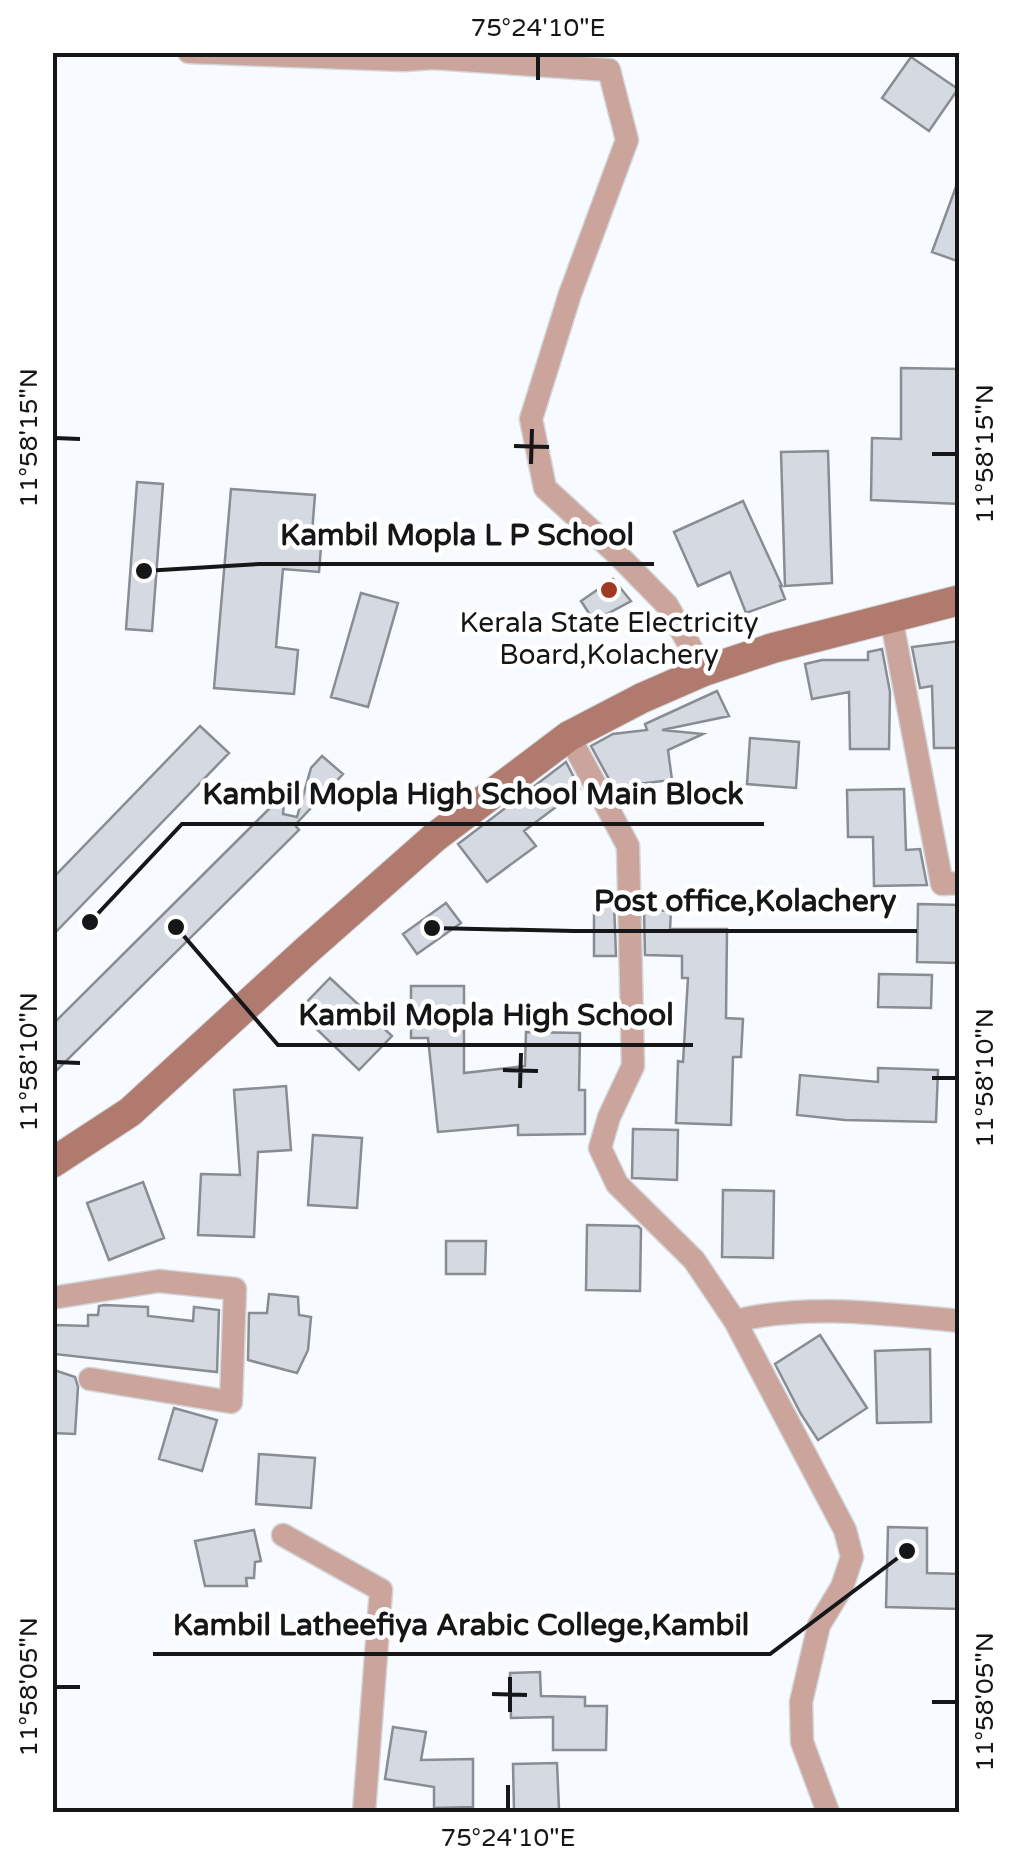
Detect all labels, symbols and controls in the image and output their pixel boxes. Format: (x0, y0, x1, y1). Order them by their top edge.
text: 75°24'10"E (471, 13, 605, 43)
text: 11°58'15"N (14, 368, 44, 508)
text: 11°58'15"N (970, 384, 1000, 524)
callout: Kambil Mopla L P School (260, 504, 654, 564)
text: Kambil Mopla L P School (280, 517, 634, 554)
marker: Kerala State Electricity Board,Kolachery (598, 579, 620, 601)
place label: Kerala State Electricity Board,Kolachery (460, 606, 758, 672)
callout: Kambil Mopla High School Main Block (182, 764, 764, 824)
text: Kambil Mopla High School Main Block (202, 776, 744, 813)
callout: Post office,Kolachery (574, 871, 917, 931)
text: Post office,Kolachery (594, 883, 896, 920)
callout: Kambil Mopla High School (278, 985, 693, 1045)
text: 11°58'10"N (14, 992, 44, 1132)
text: Kambil Mopla High School (298, 997, 674, 1034)
text: 11°58'10"N (970, 1008, 1000, 1148)
callout: Kambil Latheefiya Arabic College,Kambil (153, 1594, 770, 1654)
text: Kambil Latheefiya Arabic College,Kambil (173, 1607, 749, 1644)
text: 11°58'05"N (14, 1617, 44, 1757)
text: 11°58'05"N (970, 1632, 1000, 1772)
text: 75°24'10"E (441, 1823, 575, 1853)

